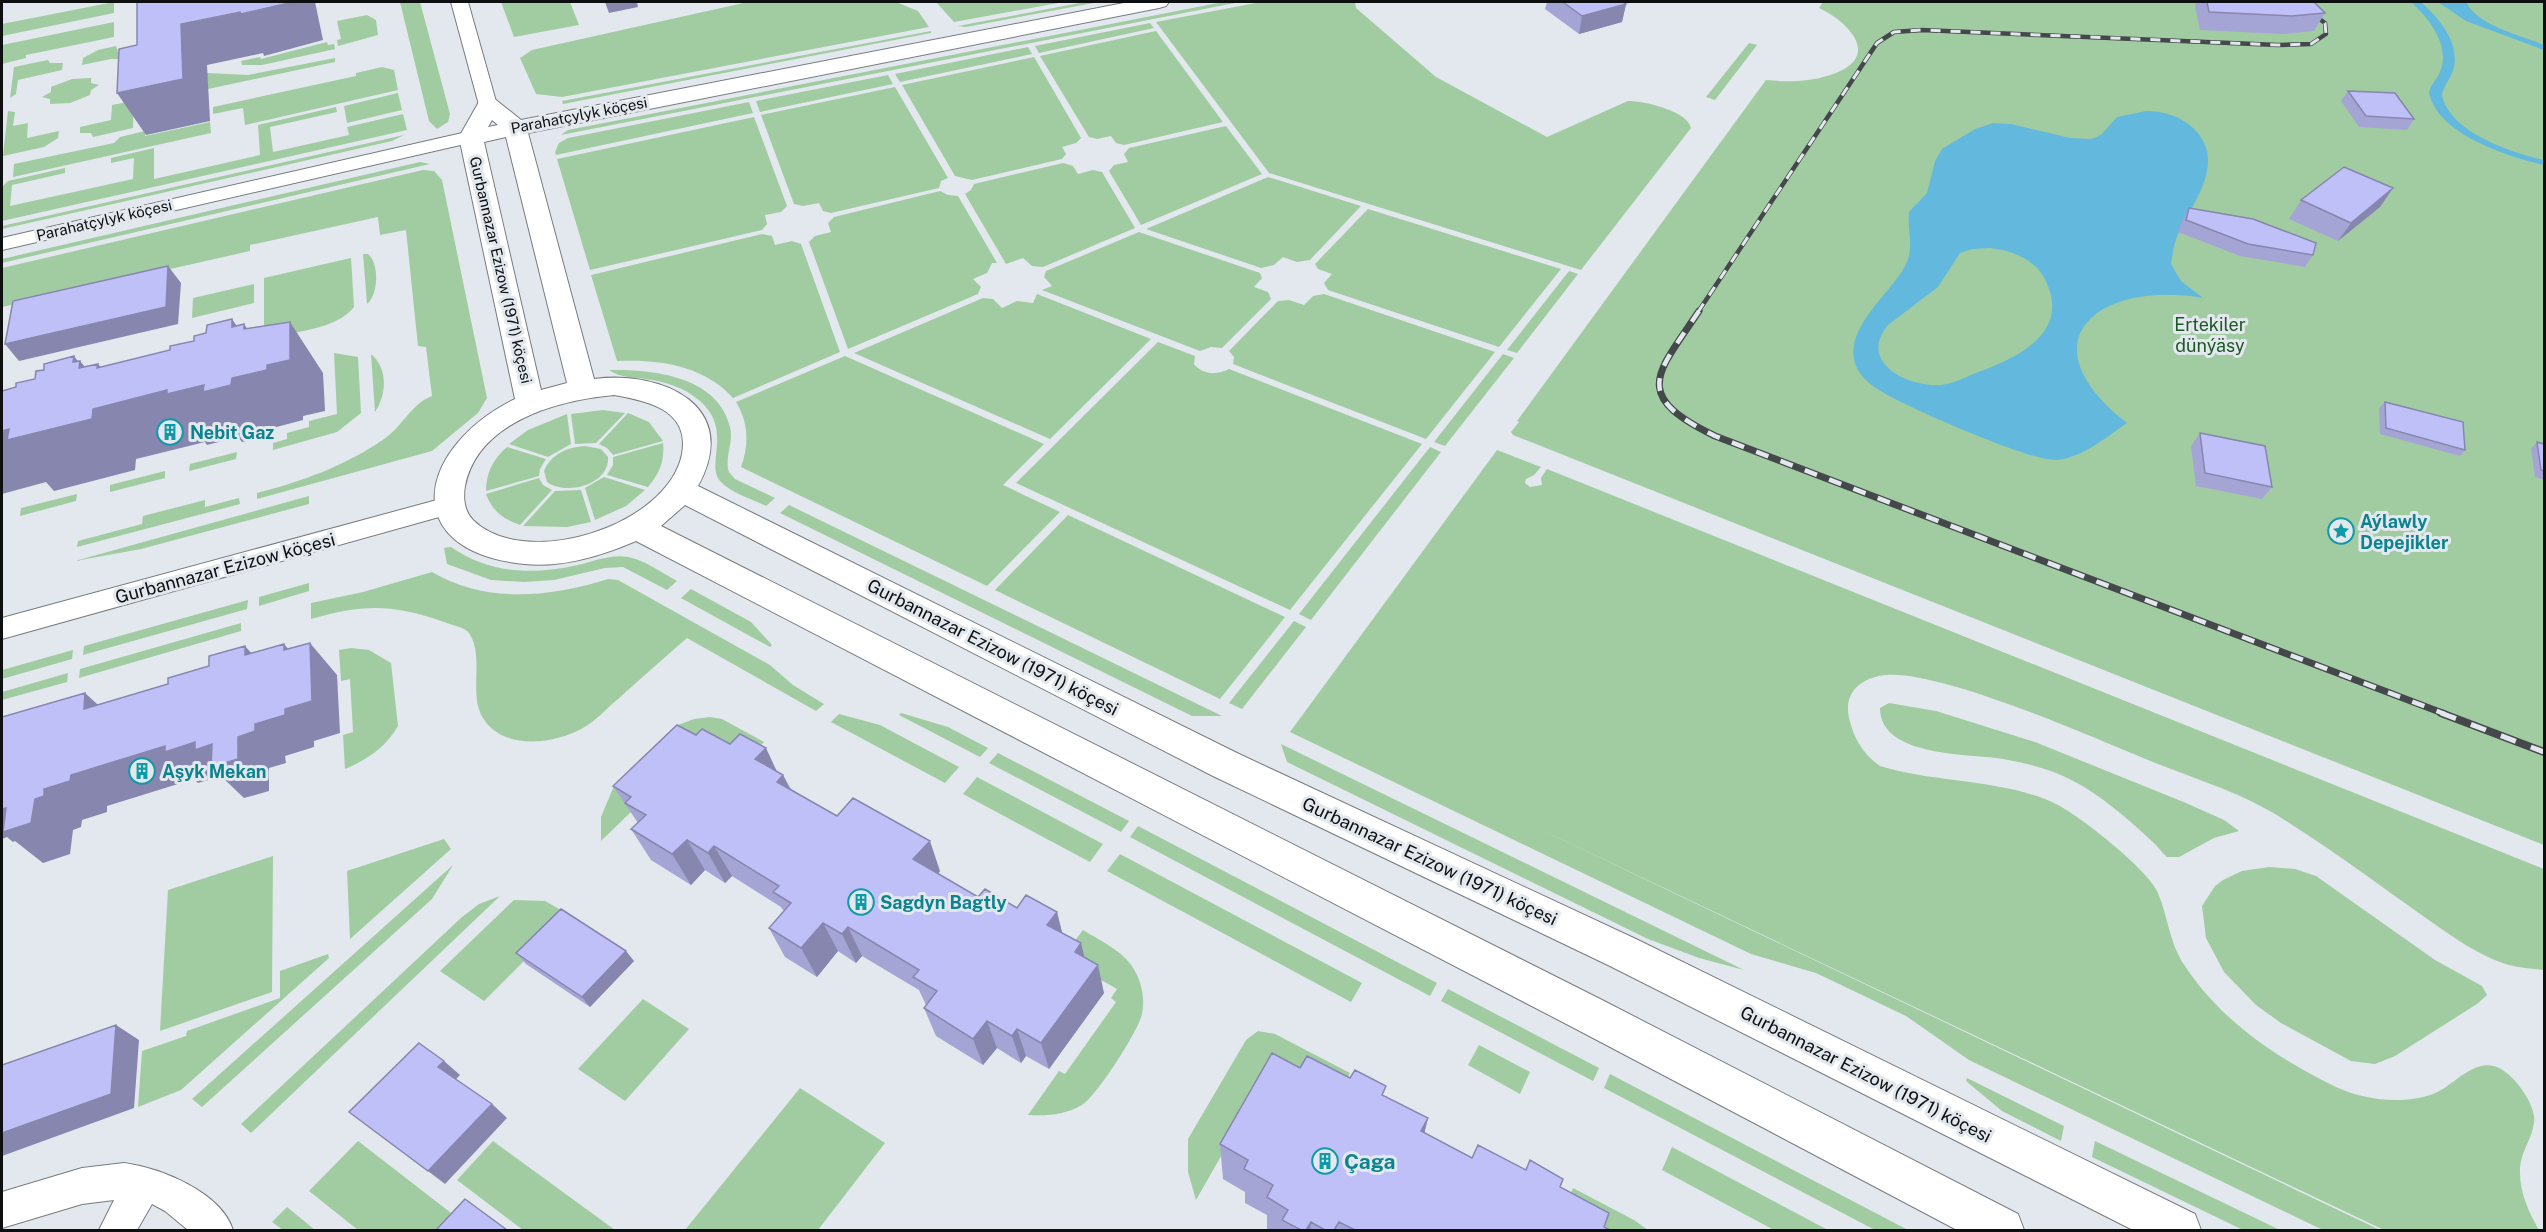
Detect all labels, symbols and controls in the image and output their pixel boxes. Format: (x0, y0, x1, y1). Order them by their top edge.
street label: Parahatçylyk köçesi (509, 93, 649, 137)
street label: Gurbannazar Ezizow (1971) köçesi (467, 155, 535, 385)
street label: Parahatçylyk köçesi (35, 196, 173, 244)
park label: Ertekiler dünýäsy (2174, 314, 2246, 356)
building icon: Nebit Gaz (155, 417, 185, 447)
place label: Nebit Gaz (190, 422, 274, 443)
place label: Aýlawly Depejikler (2360, 511, 2449, 553)
place icon: Aýlawly Depejikler (2326, 516, 2356, 546)
street label: Gurbannazar Ezizow köçesi (113, 529, 337, 607)
street label: Gurbannazar Ezizow (1971) köçesi (864, 574, 1122, 720)
building icon: Aşyk Mekan (127, 756, 157, 786)
place label: Aşyk Mekan (162, 761, 267, 782)
street label: Gurbannazar Ezizow (1971) köçesi (1299, 793, 1561, 929)
building icon: Sagdyn Bagtly (846, 887, 876, 917)
place label: Sagdyn Bagtly (880, 892, 1007, 913)
street label: Gurbannazar Ezizow (1971) köçesi (1737, 1001, 1995, 1147)
building icon: Çaga (1310, 1146, 1340, 1176)
place label: Çaga (1344, 1149, 1395, 1174)

